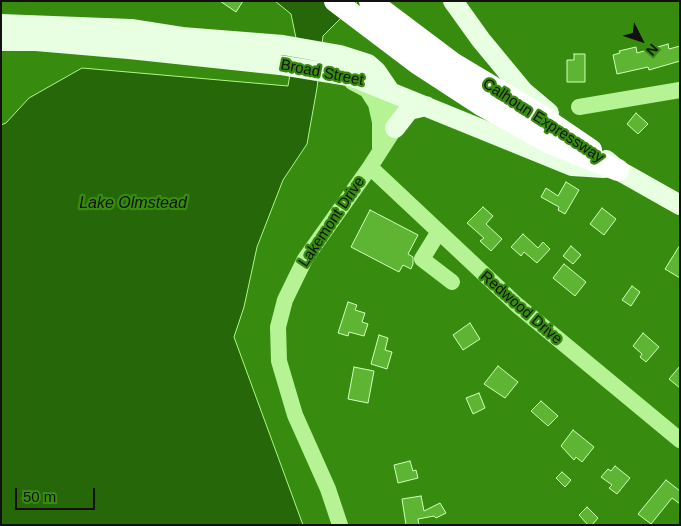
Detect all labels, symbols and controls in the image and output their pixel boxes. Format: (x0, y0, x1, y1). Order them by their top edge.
north arrow (616, 15, 666, 65)
text: N (643, 41, 662, 59)
street label: Broad Street (279, 56, 365, 90)
street label: Calhoun Expressway (479, 75, 607, 167)
street label: Lakemont Drive (295, 173, 369, 271)
water label: Lake Olmstead (79, 194, 187, 214)
street label: Redwood Drive (476, 268, 566, 348)
scale bar (18, 478, 98, 510)
text: 50 m (23, 488, 56, 505)

